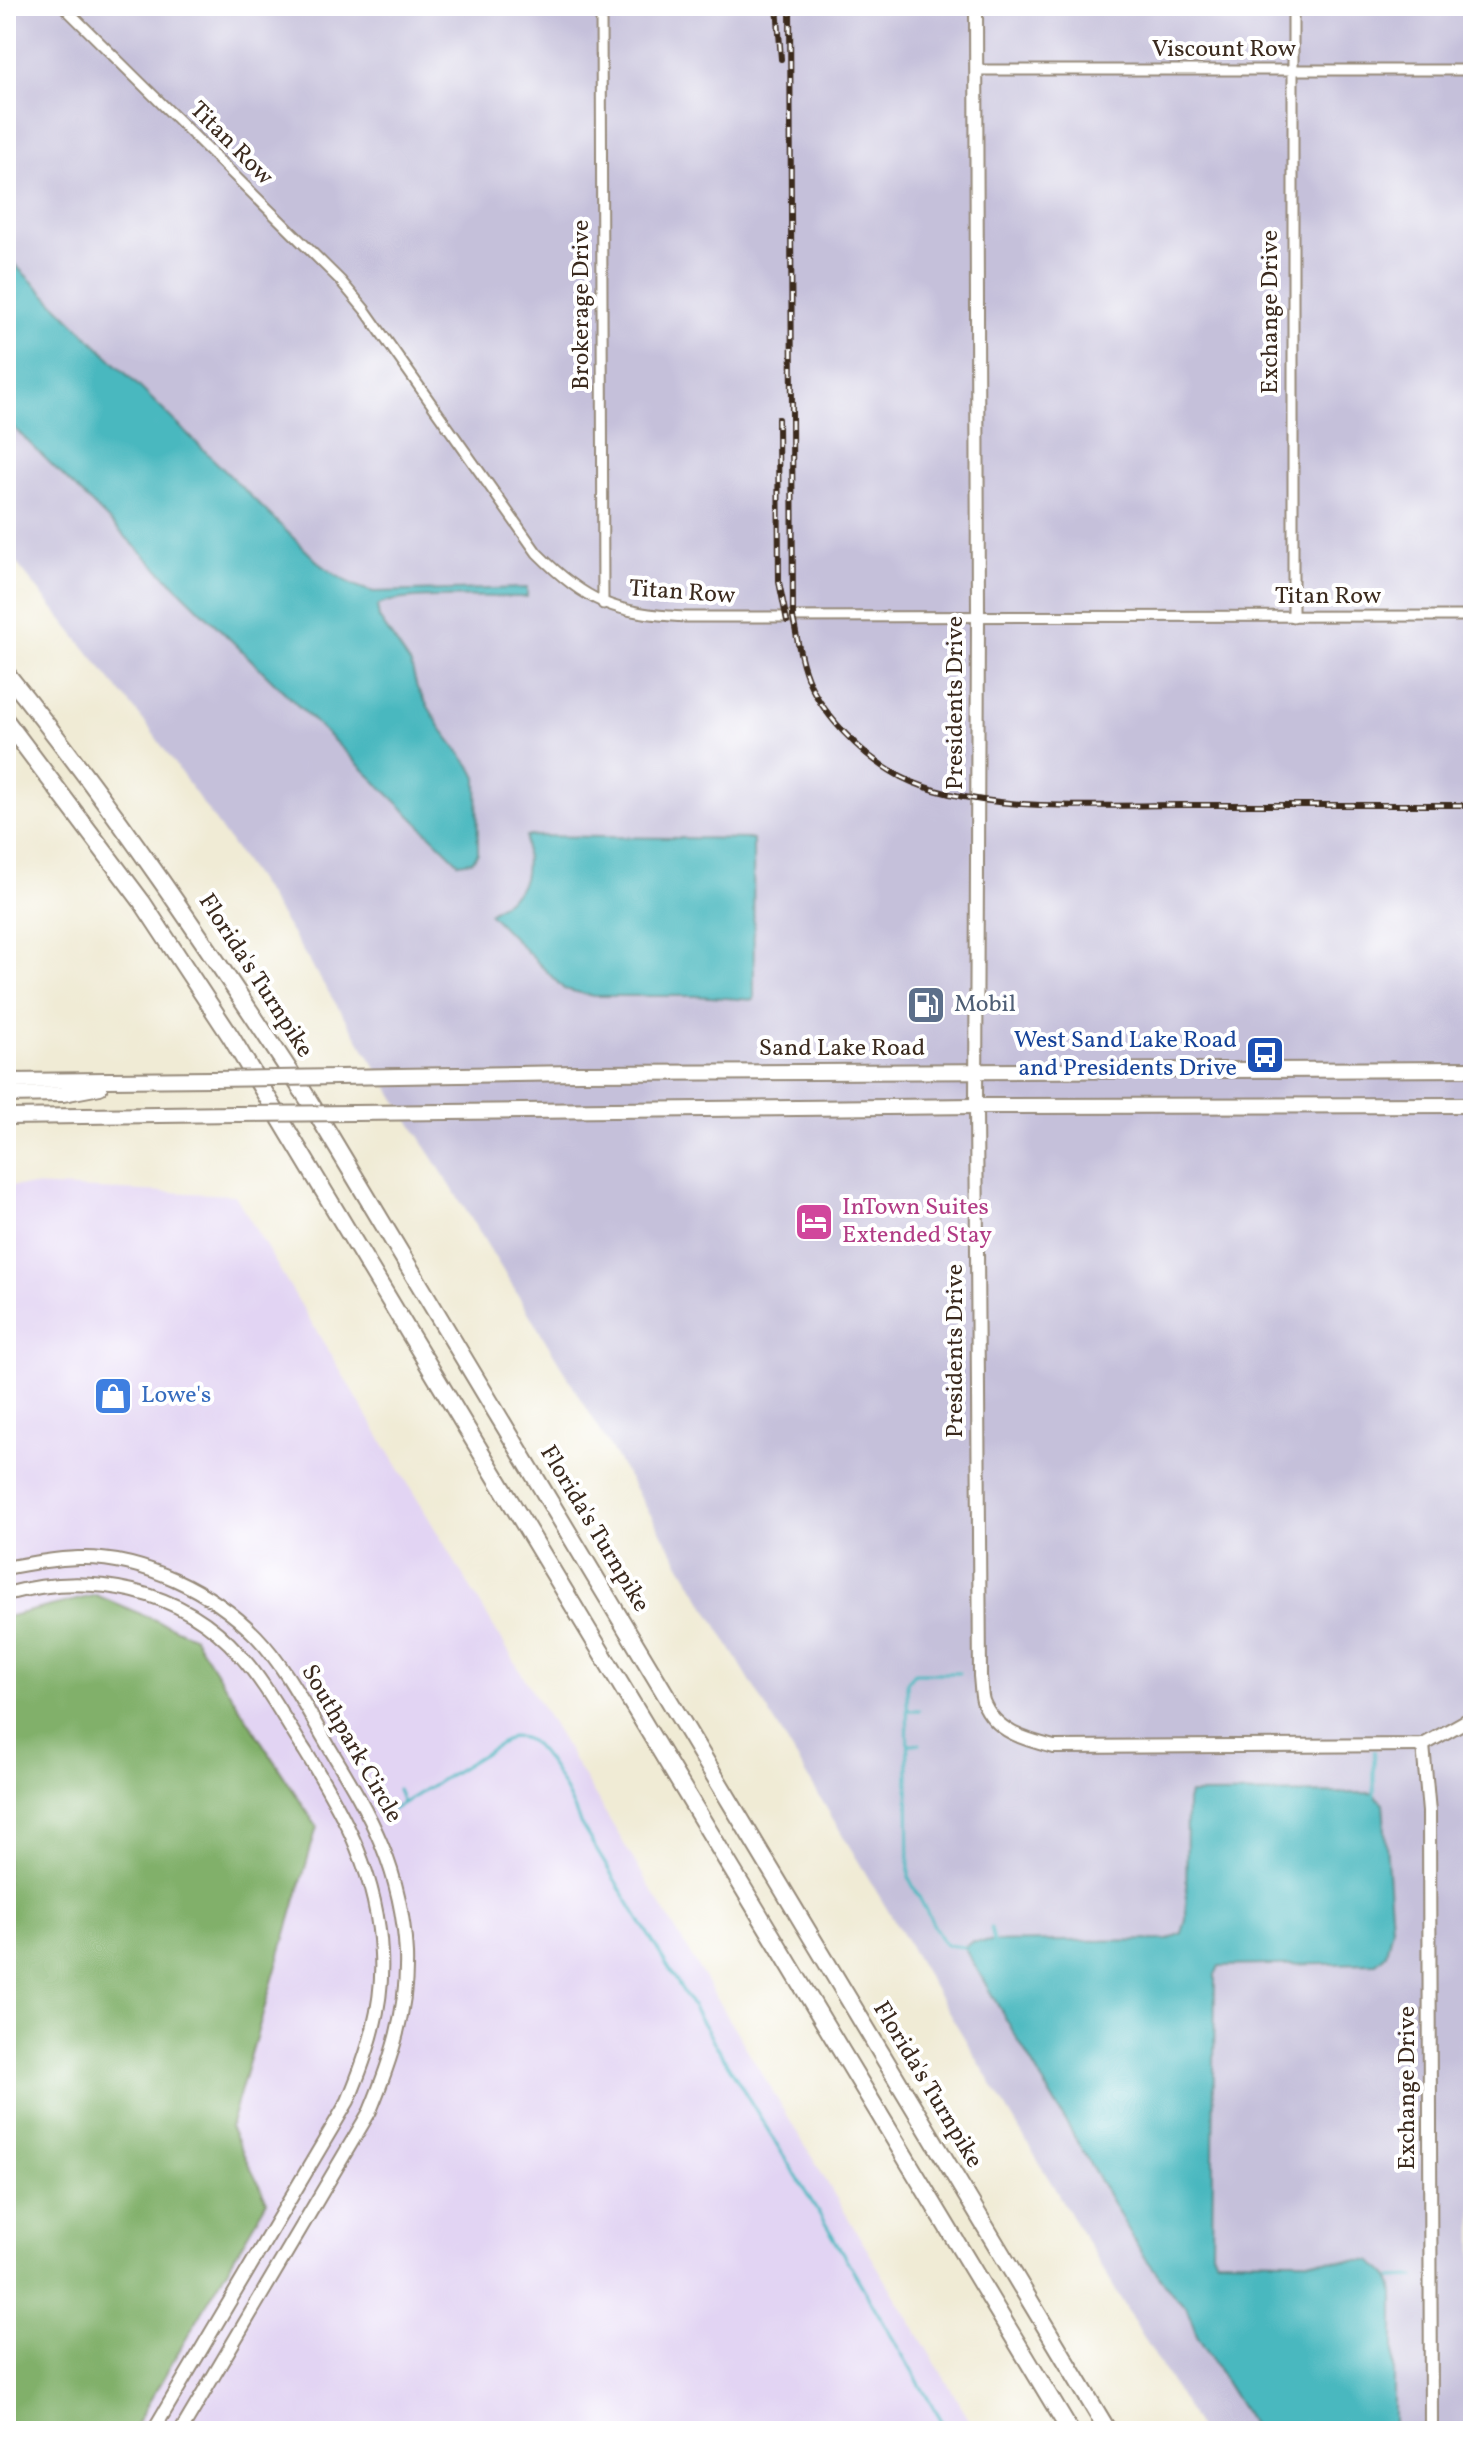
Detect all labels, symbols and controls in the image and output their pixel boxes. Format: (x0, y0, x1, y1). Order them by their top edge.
street label: Viscount Row (1152, 33, 1297, 67)
street label: Titan Row (181, 94, 281, 194)
street label: Brokerage Drive (565, 220, 599, 390)
street label: Exchange Drive (1254, 230, 1288, 394)
street label: Titan Row (628, 572, 737, 614)
street label: Titan Row (1275, 580, 1382, 614)
street label: Presidents Drive (939, 616, 973, 790)
street label: Florida's Turnpike (189, 887, 321, 1065)
fuel station icon: Mobil (905, 984, 947, 1026)
place label: Mobil (954, 988, 1016, 1022)
place label: West Sand Lake Road and Presidents Drive (1014, 1024, 1237, 1086)
street label: Sand Lake Road (759, 1032, 925, 1066)
bus stop icon: West Sand Lake Road and Presidents Drive (1244, 1034, 1286, 1076)
place label: InTown Suites Extended Stay (842, 1191, 992, 1253)
hotel icon: InTown Suites Extended Stay (793, 1201, 835, 1243)
street label: Presidents Drive (939, 1264, 973, 1438)
shop icon: Lowe's (92, 1375, 134, 1417)
place label: Lowe's (141, 1379, 211, 1413)
street label: Florida's Turnpike (531, 1439, 657, 1619)
street label: Southpark Circle (292, 1659, 410, 1829)
street label: Florida's Turnpike (864, 1995, 990, 2175)
street label: Exchange Drive (1391, 2006, 1425, 2170)

